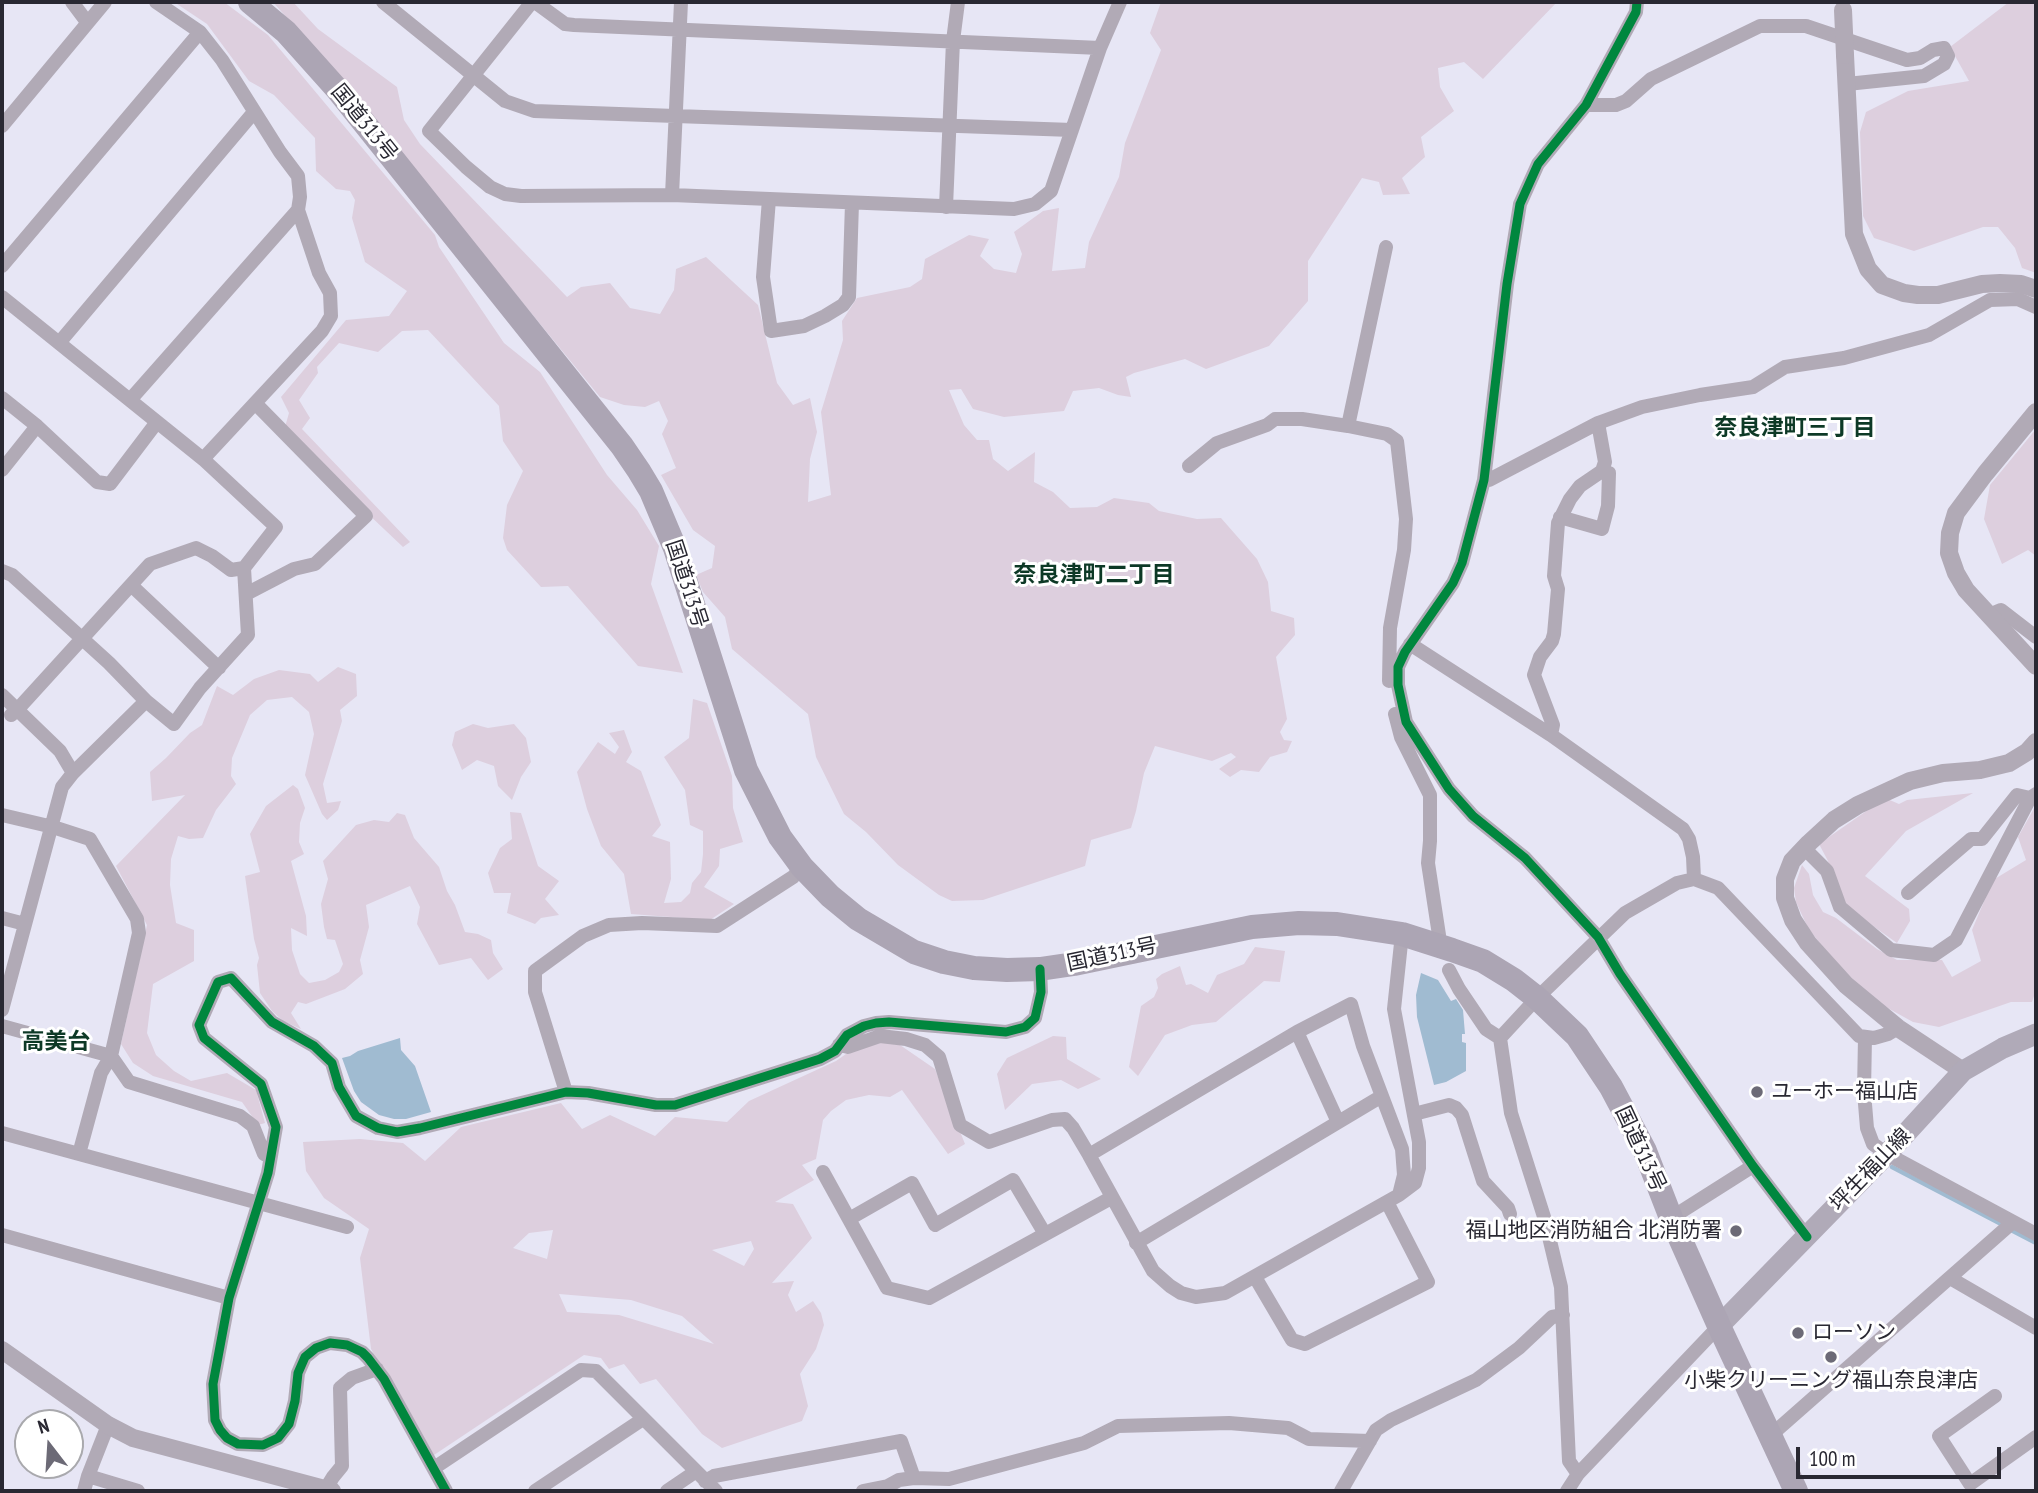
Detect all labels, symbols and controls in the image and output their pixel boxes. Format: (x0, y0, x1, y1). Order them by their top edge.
street label: 国道313号 (325, 80, 403, 166)
district label: 奈良津町三丁目 (1715, 414, 1875, 442)
street label: 国道313号 (660, 537, 712, 631)
district label: 奈良津町二丁目 (1014, 561, 1174, 589)
street label: 国道313号 (1065, 933, 1159, 977)
district label: 高美台 (22, 1028, 90, 1056)
place label: ユーホー福山店 (1771, 1079, 1918, 1105)
marker: ユーホー福山店 (1749, 1084, 1765, 1100)
street label: 国道313号 (1609, 1102, 1671, 1196)
street label: 坪生福山線 (1825, 1123, 1917, 1217)
place label: 福山地区消防組合 北消防署 (1466, 1218, 1722, 1244)
marker: 福山地区消防組合 北消防署 (1728, 1223, 1744, 1239)
place label: ローソン (1812, 1320, 1896, 1346)
marker: ローソン (1790, 1325, 1806, 1341)
marker: 小柴クリーニング福山奈良津店 (1823, 1349, 1839, 1365)
place label: 小柴クリーニング福山奈良津店 (1684, 1368, 1978, 1394)
north arrow (14, 1409, 84, 1479)
text: N (35, 1413, 52, 1439)
scale bar (1800, 1434, 2005, 1478)
text: 100 m (1809, 1445, 1855, 1472)

